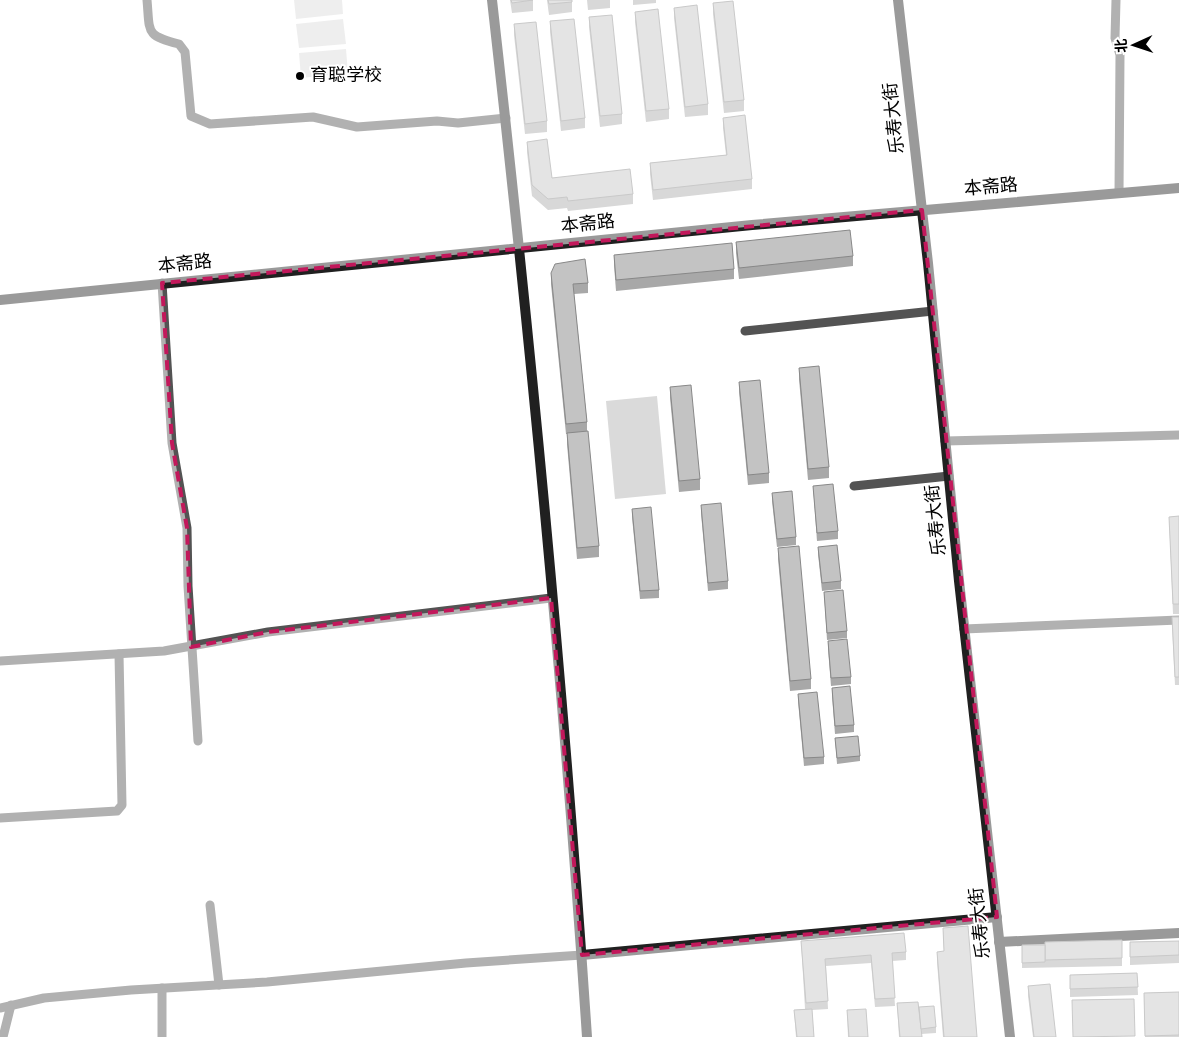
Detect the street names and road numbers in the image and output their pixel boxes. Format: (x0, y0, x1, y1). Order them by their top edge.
street label: 乐寿大街 (880, 81, 910, 155)
street label: 本斋路 (963, 174, 1019, 202)
street label: 本斋路 (560, 211, 616, 239)
street label: 本斋路 (157, 251, 213, 279)
street label: 乐寿大街 (922, 483, 952, 557)
street label: 乐寿大街 (966, 886, 996, 960)

